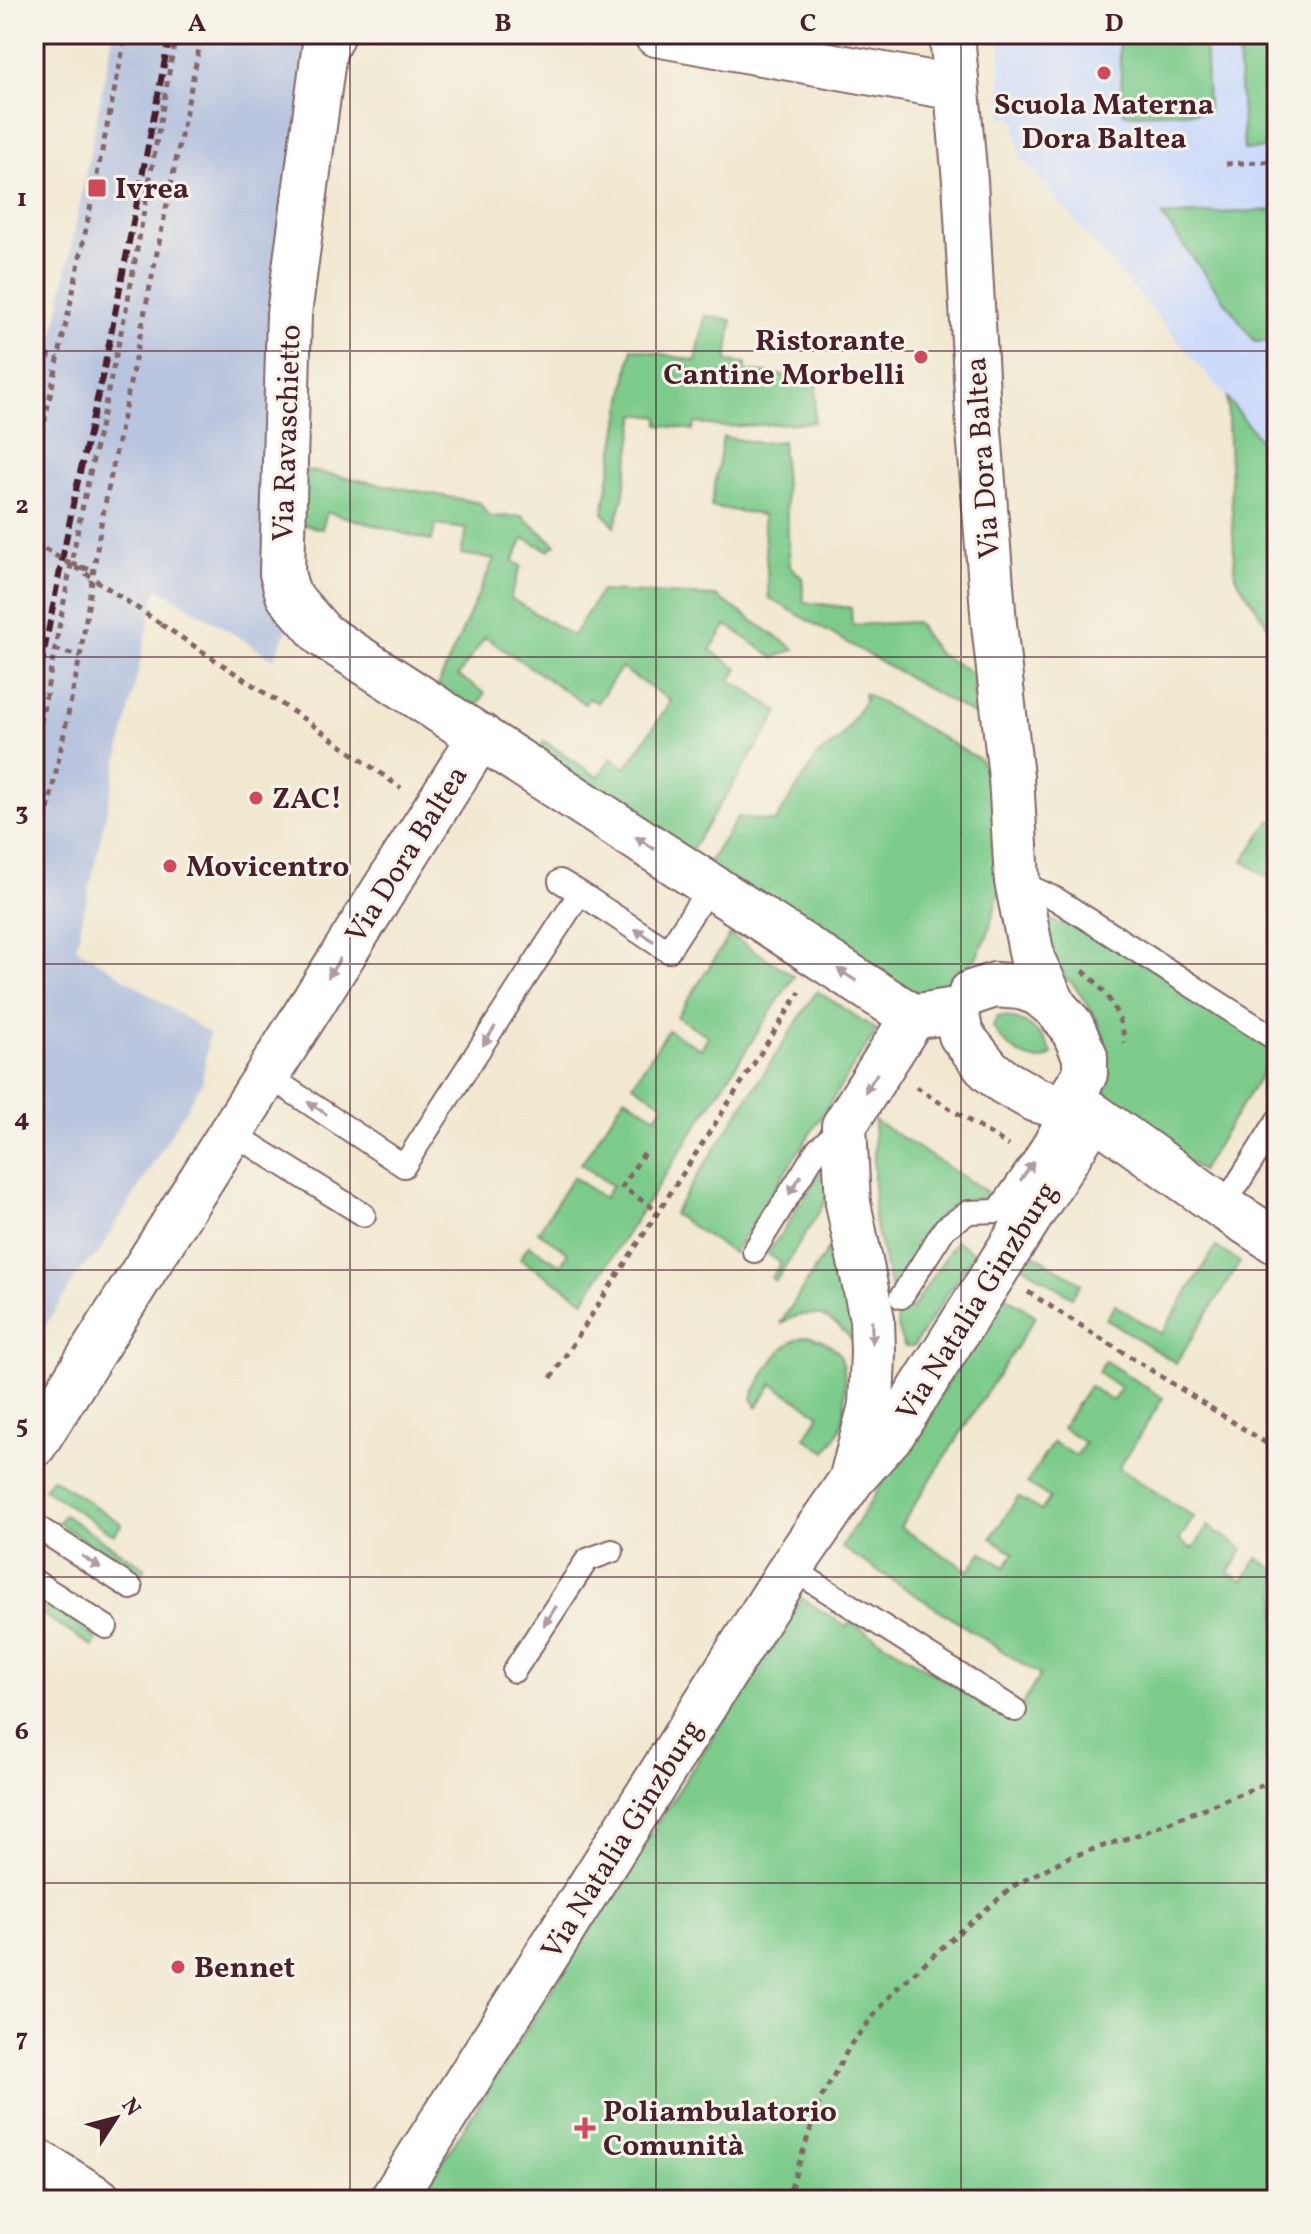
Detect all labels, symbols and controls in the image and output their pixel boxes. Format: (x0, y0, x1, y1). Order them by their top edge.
text: A (188, 6, 207, 42)
text: B (494, 6, 512, 42)
text: C (800, 6, 816, 42)
text: D (1104, 6, 1124, 42)
marker: Scuola Materna Dora Baltea (1095, 64, 1113, 82)
place label: Scuola Materna Dora Baltea (994, 85, 1214, 161)
place label: Ivrea (115, 169, 189, 211)
marker: Ivrea (86, 177, 108, 199)
text: 1 (17, 181, 27, 217)
place label: Ristorante Cantine Morbelli (663, 321, 905, 397)
street label: Via Ravaschietto (263, 324, 313, 542)
marker: Ristorante Cantine Morbelli (912, 348, 930, 366)
street label: Via Dora Baltea (956, 355, 1012, 560)
text: 2 (15, 488, 29, 524)
street label: Via Dora Baltea (336, 758, 479, 952)
place label: ZAC! (272, 779, 342, 821)
marker: ZAC! (247, 789, 265, 807)
text: 3 (15, 795, 29, 831)
one-way arrow (634, 836, 656, 850)
place label: Movicentro (186, 847, 350, 889)
marker: Movicentro (161, 857, 179, 875)
one-way arrow (634, 928, 655, 943)
one-way arrow (328, 957, 342, 979)
one-way arrow (836, 968, 858, 982)
one-way arrow (482, 1025, 497, 1046)
one-way arrow (864, 1072, 878, 1094)
text: 4 (14, 1101, 30, 1137)
one-way arrow (306, 1102, 328, 1116)
one-way arrow (1019, 1160, 1034, 1181)
one-way arrow (788, 1174, 803, 1197)
street label: Via Natalia Ginzburg (887, 1174, 1068, 1430)
one-way arrow (866, 1320, 879, 1345)
text: 5 (16, 1408, 28, 1444)
one-way arrow (80, 1554, 101, 1569)
one-way arrow (543, 1605, 558, 1626)
street label: Via Natalia Ginzburg (532, 1712, 713, 1968)
text: 6 (15, 1714, 29, 1750)
place label: Bennet (194, 1948, 295, 1990)
marker: Bennet (169, 1958, 187, 1976)
text: 7 (16, 2021, 28, 2057)
north arrow (76, 2078, 156, 2158)
text: N (113, 2092, 147, 2123)
place label: Poliambulatorio Comunità (603, 2092, 837, 2168)
marker: Poliambulatorio Comunità (574, 2117, 596, 2139)

